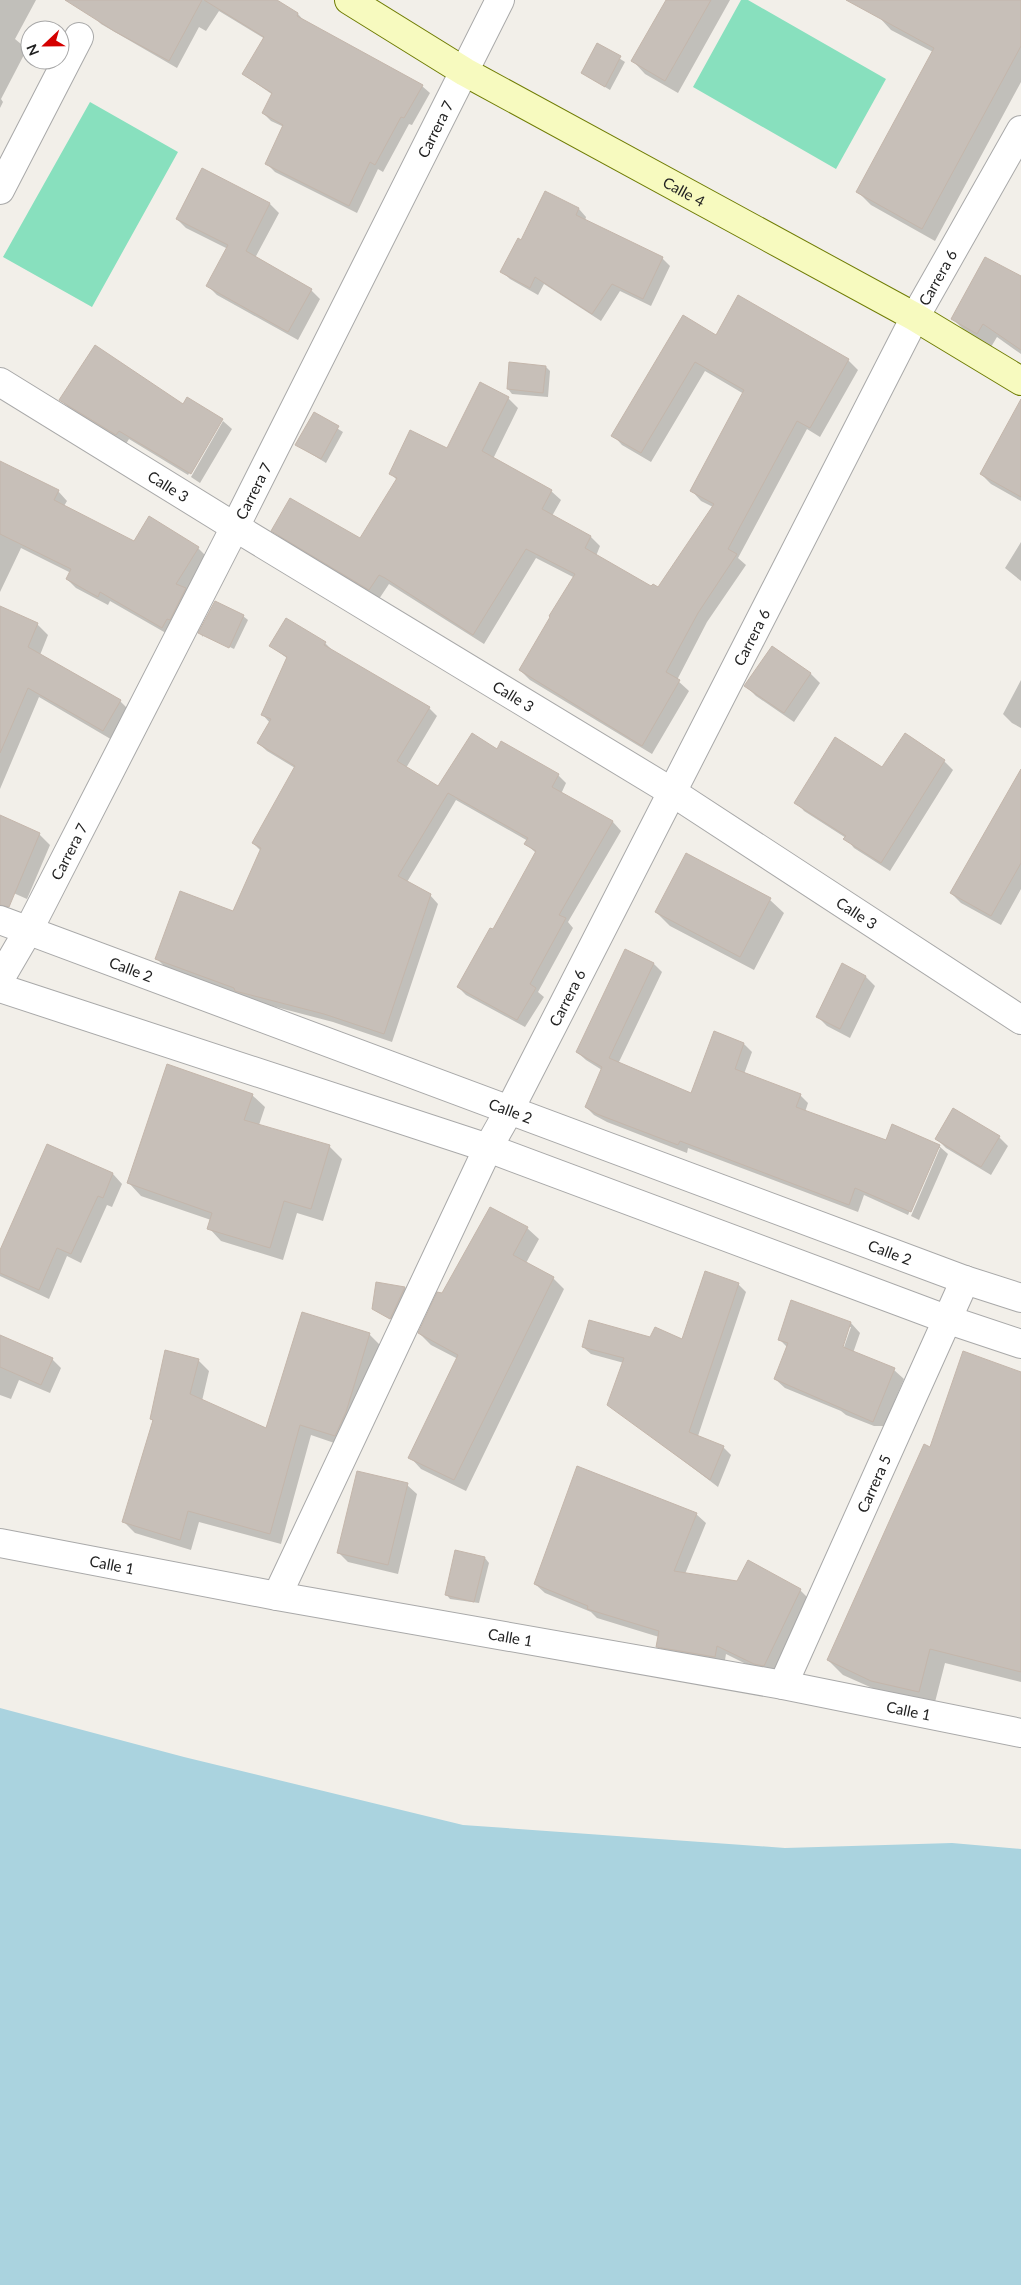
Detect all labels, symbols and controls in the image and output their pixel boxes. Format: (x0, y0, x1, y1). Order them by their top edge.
north arrow (20, 20, 70, 70)
text: N (23, 42, 42, 58)
street label: Carrera 7 (413, 97, 457, 160)
street label: Calle 4 (660, 173, 708, 210)
street label: Carrera 6 (914, 246, 961, 309)
street label: Carrera 7 (231, 459, 275, 522)
street label: Calle 3 (145, 466, 192, 505)
street label: Carrera 6 (729, 605, 773, 669)
street label: Calle 3 (490, 677, 538, 715)
street label: Carrera 7 (47, 820, 91, 883)
street label: Calle 3 (833, 893, 881, 933)
street label: Calle 2 (107, 953, 155, 985)
street label: Carrera 6 (545, 966, 589, 1029)
street label: Calle 2 (486, 1094, 535, 1127)
street label: Calle 2 (866, 1236, 914, 1268)
street label: Carrera 5 (853, 1452, 894, 1515)
street label: Calle 1 (88, 1551, 136, 1577)
street label: Calle 1 (487, 1624, 534, 1650)
street label: Calle 1 (885, 1697, 933, 1724)

